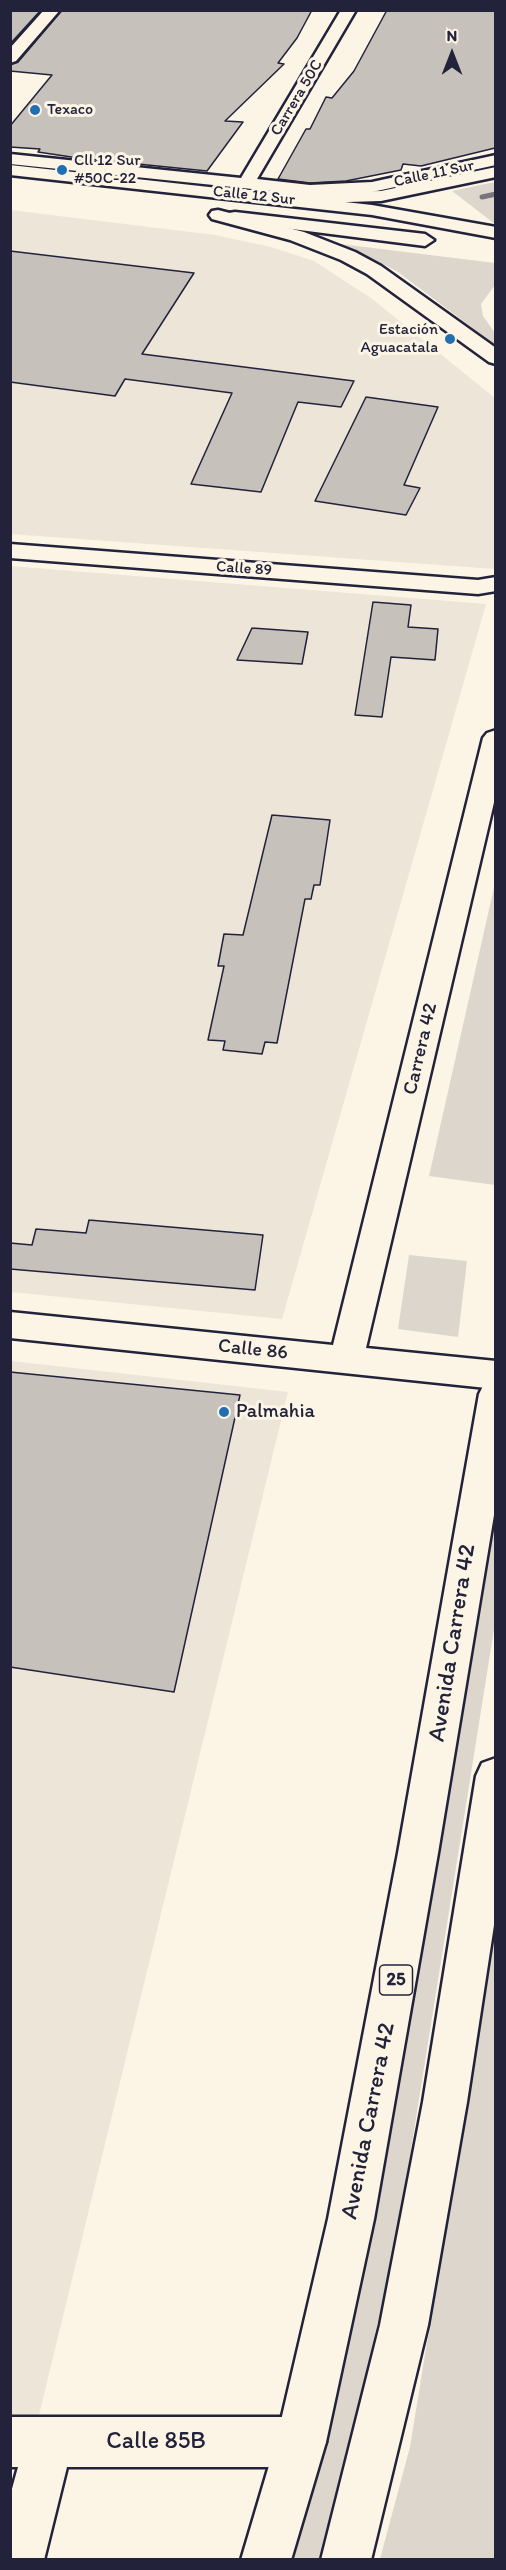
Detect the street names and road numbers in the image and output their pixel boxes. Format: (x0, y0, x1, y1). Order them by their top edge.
street label: Carrera 50C (267, 56, 327, 140)
street label: Calle 11 Sur (392, 156, 476, 192)
street label: Calle 12 Sur (212, 182, 296, 210)
street label: Calle 89 (215, 557, 273, 581)
street label: Carrera 42 (399, 1001, 443, 1097)
street label: Calle 86 (217, 1334, 289, 1366)
street label: Avenida Carrera 42 (423, 1542, 483, 1744)
road number: 25 (380, 1965, 412, 1995)
street label: Avenida Carrera 42 (336, 2020, 402, 2222)
street label: Calle 85B (106, 2428, 206, 2456)

